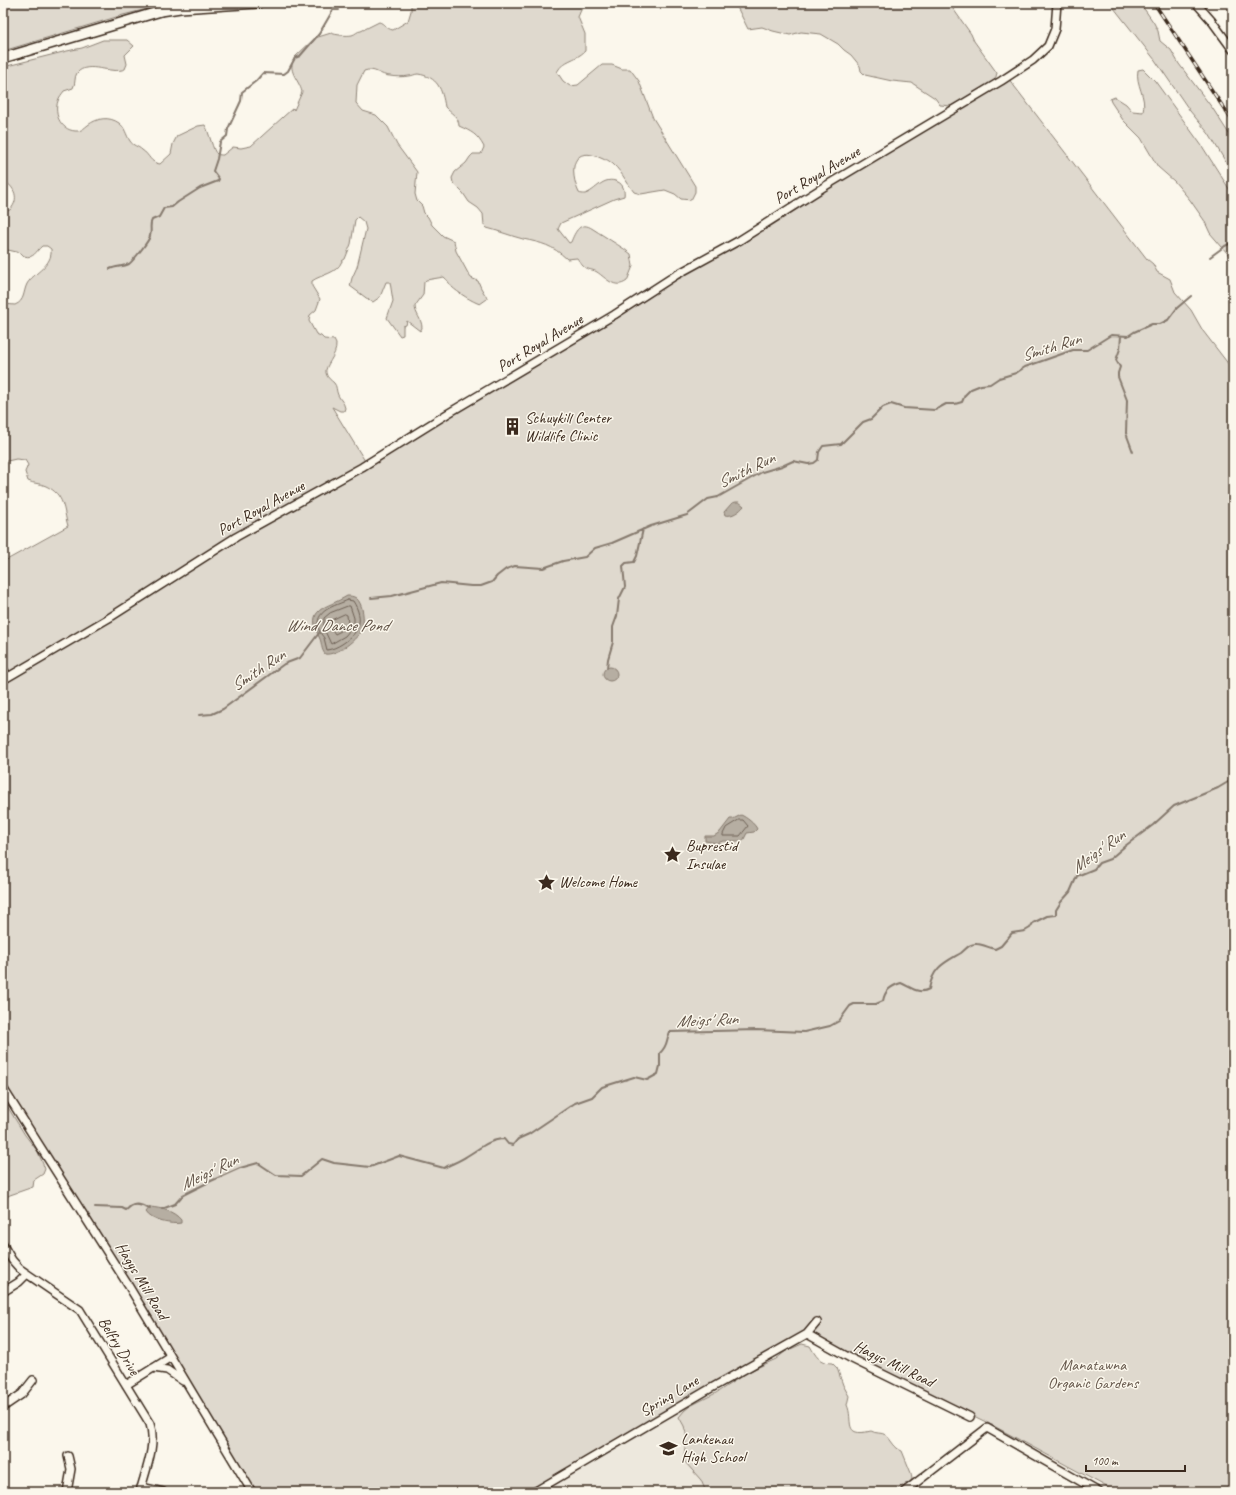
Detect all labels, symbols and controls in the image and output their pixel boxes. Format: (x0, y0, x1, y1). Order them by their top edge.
street label: Port Royal Avenue (770, 141, 865, 208)
street label: Port Royal Avenue (493, 309, 588, 376)
water label: Smith Run (1019, 328, 1084, 366)
place label: Schuykill Center Wildlife Clinic (525, 408, 612, 446)
building icon: Schuykill Center Wildlife Clinic (502, 417, 522, 437)
water label: Smith Run (714, 447, 779, 493)
street label: Port Royal Avenue (214, 475, 310, 540)
water label: Wind Dance Pond (286, 615, 393, 636)
water label: Smith Run (227, 644, 290, 696)
water label: Meigs' Run (1067, 824, 1130, 878)
place label: Buprestid Insulae (686, 836, 740, 874)
place icon: Buprestid Insulae (663, 845, 683, 865)
place icon: Welcome Home (536, 872, 556, 892)
place label: Welcome Home (559, 872, 639, 892)
water label: Meigs' Run (676, 1008, 740, 1032)
water label: Meigs' Run (177, 1149, 242, 1195)
street label: Hagys Mill Road (111, 1239, 174, 1326)
street label: Belfry Drive (94, 1313, 145, 1380)
street label: Hagys Mill Road (851, 1336, 940, 1393)
park label: Manatawna Organic Gardens (1048, 1355, 1140, 1393)
street label: Spring Lane (636, 1370, 704, 1421)
place label: Lankenau High School (681, 1429, 748, 1467)
school or university icon: Lankenau High School (658, 1438, 678, 1458)
scale bar (1086, 1447, 1185, 1473)
text: 100 m (1092, 1453, 1119, 1469)

